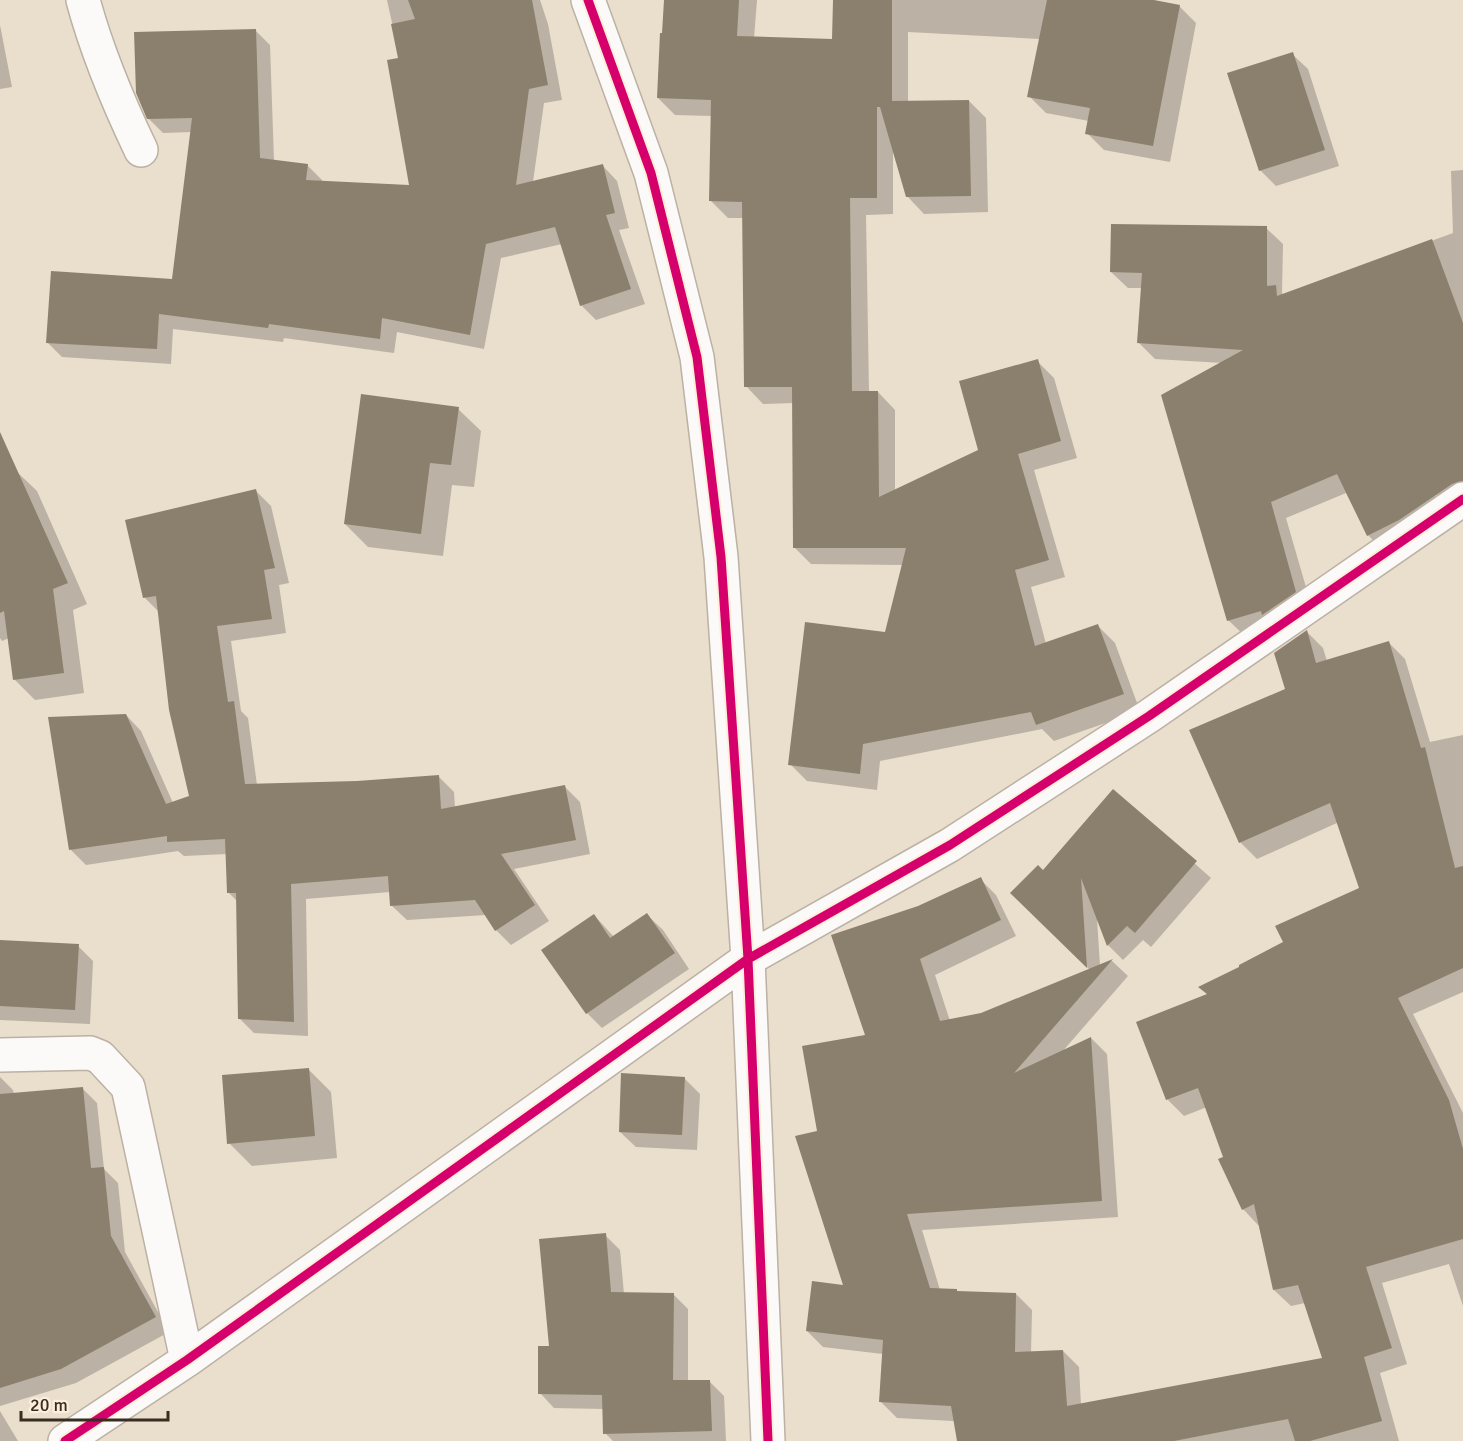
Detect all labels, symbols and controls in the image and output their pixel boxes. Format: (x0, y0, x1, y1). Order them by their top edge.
scale bar (21, 1384, 168, 1422)
text: 20 m (30, 1394, 68, 1416)

